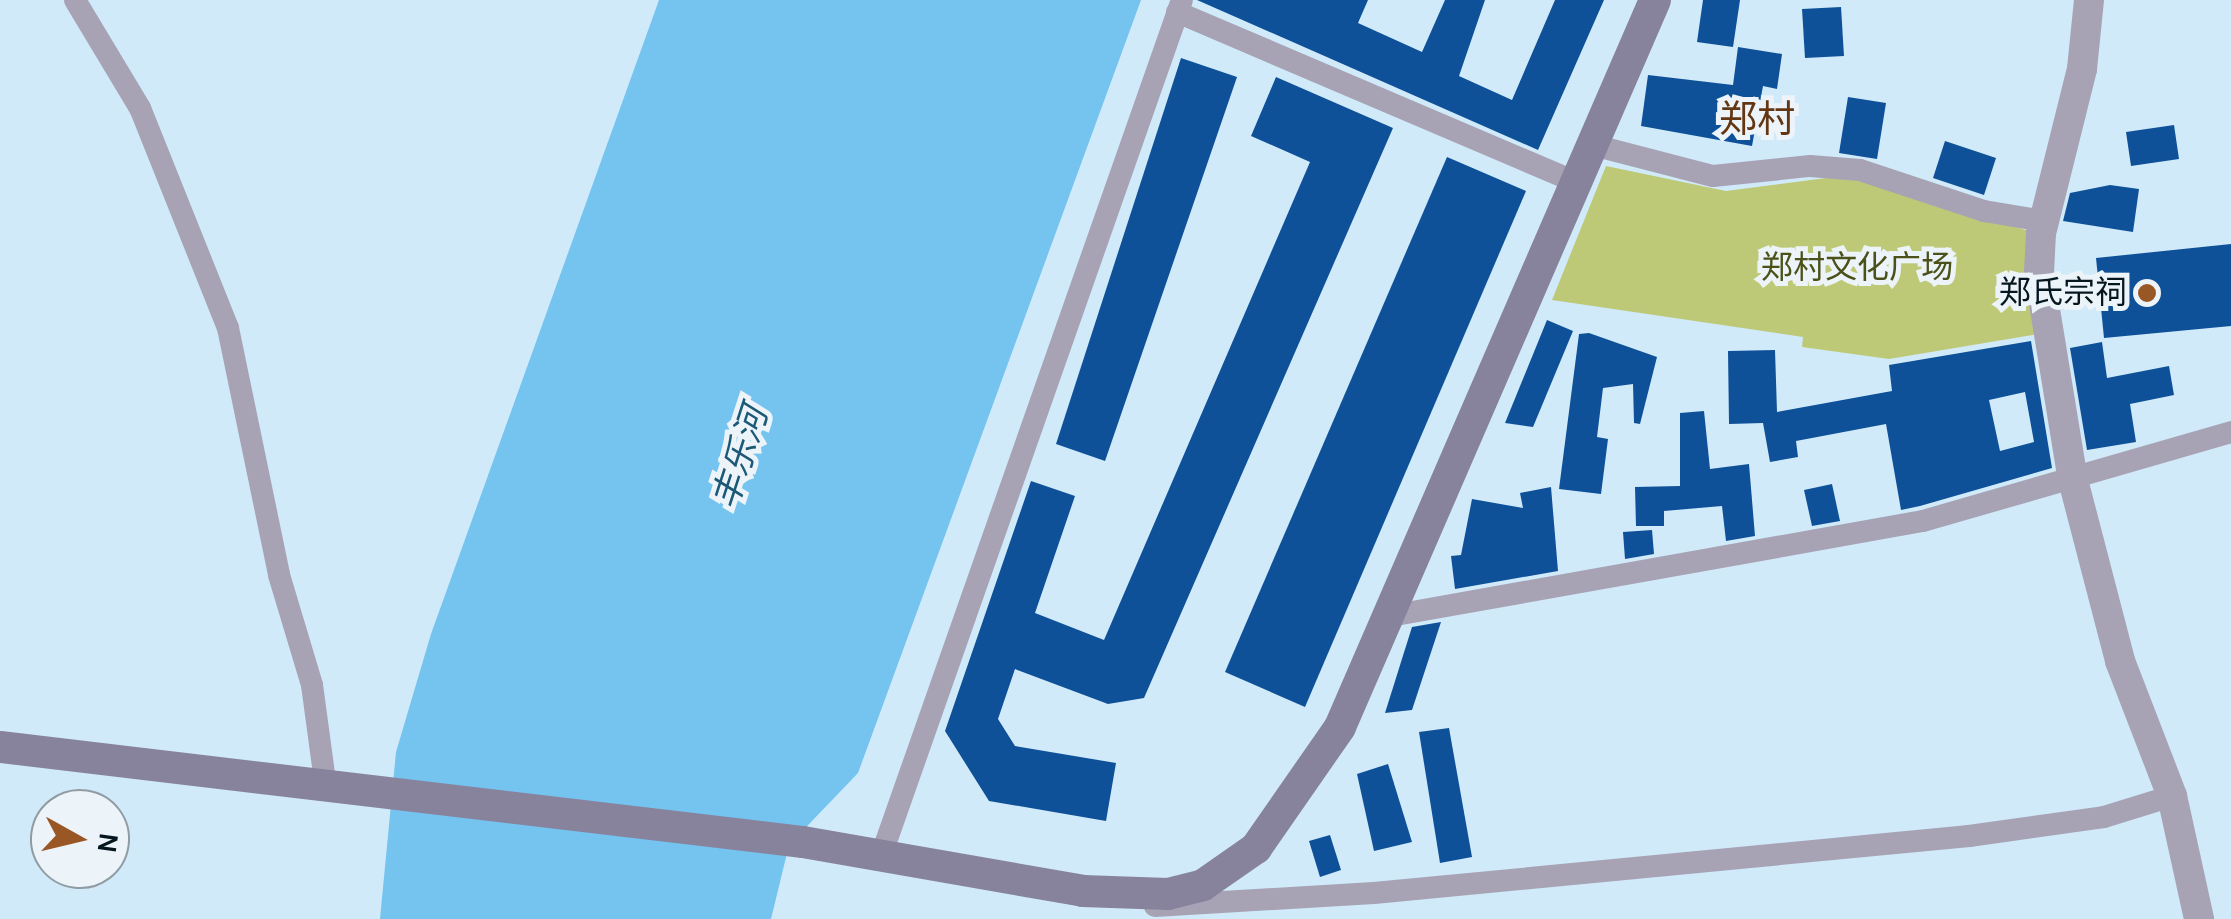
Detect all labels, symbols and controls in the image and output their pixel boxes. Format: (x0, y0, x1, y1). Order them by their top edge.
district label: 郑村 (1719, 97, 1795, 143)
park label: 郑村文化广场 (1761, 249, 1953, 287)
place label: 郑氏宗祠 (1999, 274, 2127, 312)
marker: 郑氏宗祠 (2136, 282, 2158, 304)
water label: 丰乐河 (705, 402, 777, 514)
north arrow (30, 789, 130, 889)
text: N (90, 831, 126, 855)

